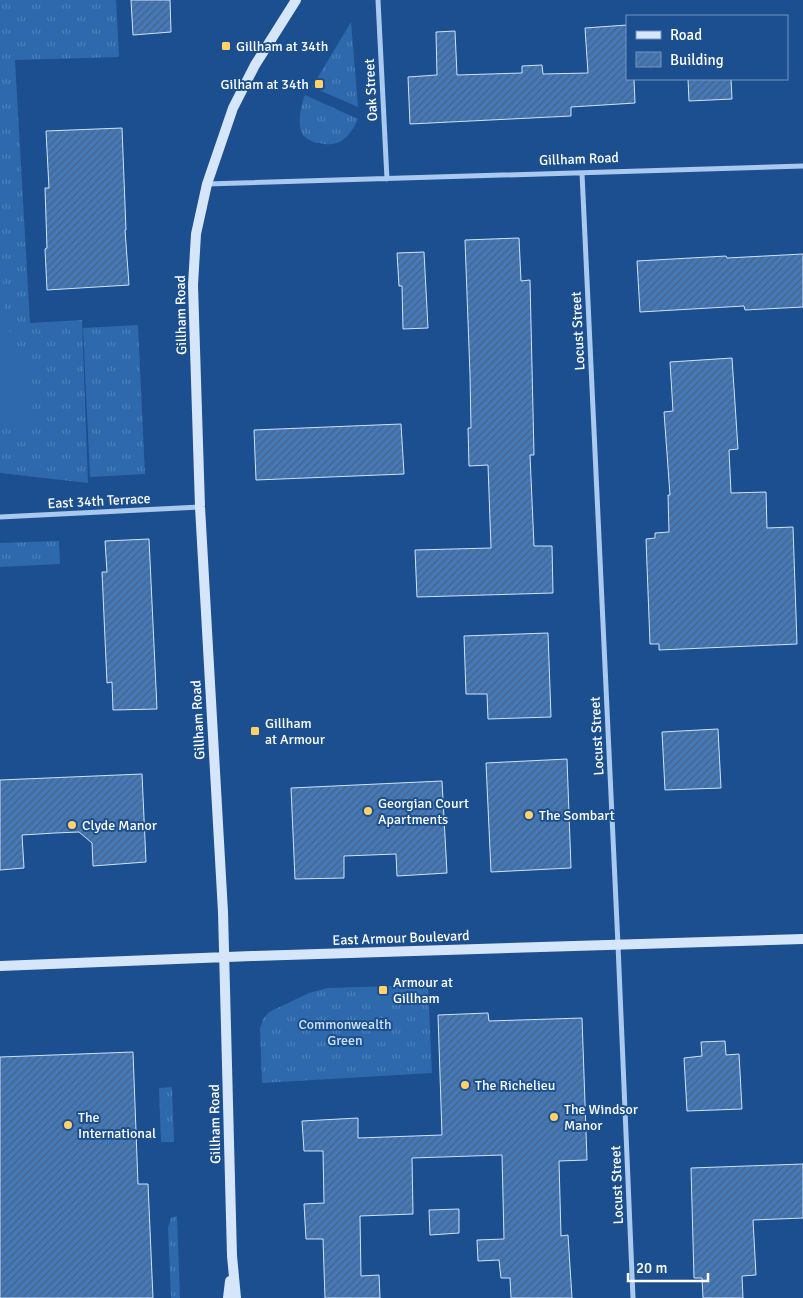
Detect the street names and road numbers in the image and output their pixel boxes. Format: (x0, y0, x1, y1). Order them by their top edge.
street label: Oak Street (361, 58, 381, 122)
street label: Gillham Road (539, 149, 619, 169)
street label: Gillham Road (172, 275, 190, 355)
street label: Locust Street (567, 291, 589, 371)
street label: East 34th Terrace (47, 490, 151, 512)
street label: Gillham Road (187, 680, 209, 760)
street label: Locust Street (586, 696, 608, 776)
street label: East Armour Boulevard (332, 927, 470, 949)
street label: Gillham Road (206, 1084, 224, 1164)
street label: Locust Street (607, 1145, 627, 1225)

